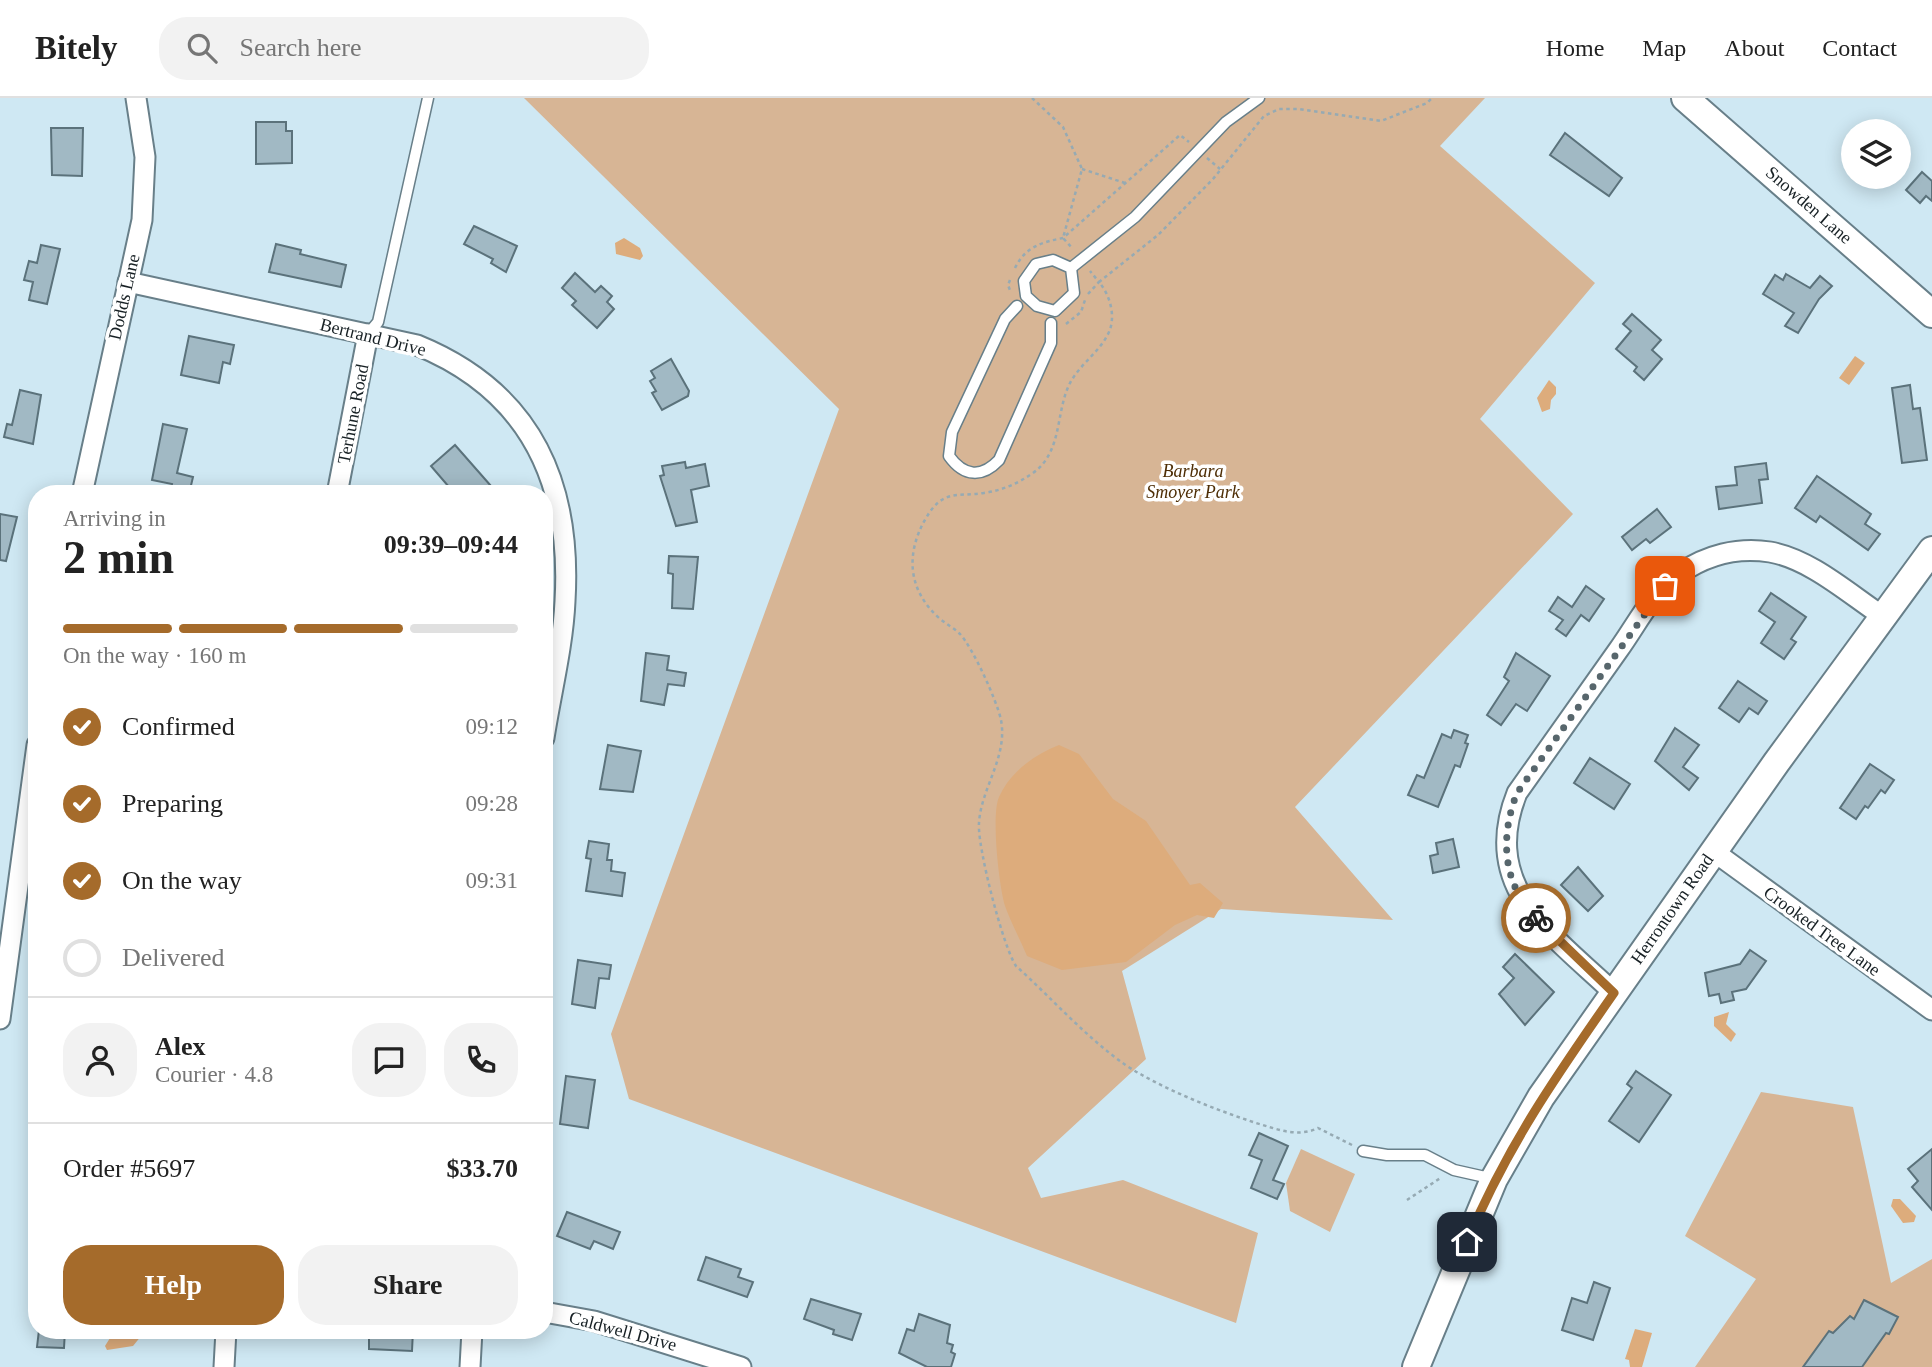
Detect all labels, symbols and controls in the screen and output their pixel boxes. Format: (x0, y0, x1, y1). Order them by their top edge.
search box (159, 17, 649, 80)
icon: search (183, 29, 221, 67)
text: Bitely (35, 30, 117, 66)
text: Search here (239, 33, 361, 62)
text: Home (1546, 35, 1604, 61)
text: Map (1642, 35, 1686, 61)
text: About (1724, 35, 1784, 61)
text: Contact (1822, 35, 1897, 61)
map controls (1841, 119, 1911, 189)
button: layers (1841, 119, 1911, 189)
street label: Snowden Lane (1762, 162, 1856, 248)
street label: Dodds Lane (104, 252, 144, 342)
street label: Bertrand Drive (318, 314, 428, 360)
street label: Terhune Road (334, 362, 372, 466)
park label: Barbara Smoyer Park (1146, 461, 1241, 502)
text: Arriving in (63, 506, 166, 531)
text: 09:39–09:44 (384, 530, 518, 559)
text: 2 min (63, 532, 174, 583)
pin (1635, 556, 1695, 616)
icon: bag (1646, 567, 1684, 605)
text: On the way · 160 m (63, 643, 246, 668)
icon: check (63, 708, 101, 746)
text: Confirmed (122, 712, 235, 741)
text: 09:12 (466, 714, 518, 739)
icon: check (63, 785, 101, 823)
text: Preparing (122, 789, 223, 818)
text: 09:28 (466, 791, 518, 816)
street label: Herrontown Road (1627, 850, 1717, 968)
icon: check (63, 862, 101, 900)
text: On the way (122, 866, 242, 895)
text: 09:31 (466, 868, 518, 893)
street label: Crooked Tree Lane (1760, 882, 1884, 980)
courier (1501, 883, 1571, 953)
icon: bike (1517, 899, 1555, 937)
text: Delivered (122, 943, 225, 972)
button: person (63, 1023, 137, 1097)
button: chat (352, 1023, 426, 1097)
button: phone (444, 1023, 518, 1097)
text: Alex (155, 1032, 206, 1061)
text: Courier · 4.8 (155, 1062, 273, 1087)
text: Order #5697 (63, 1154, 195, 1183)
text: $33.70 (447, 1154, 518, 1183)
pin (1437, 1212, 1497, 1272)
icon: home (1448, 1223, 1486, 1261)
button: Help (63, 1245, 284, 1325)
button: Share (298, 1245, 518, 1325)
street label: Caldwell Drive (567, 1307, 679, 1355)

